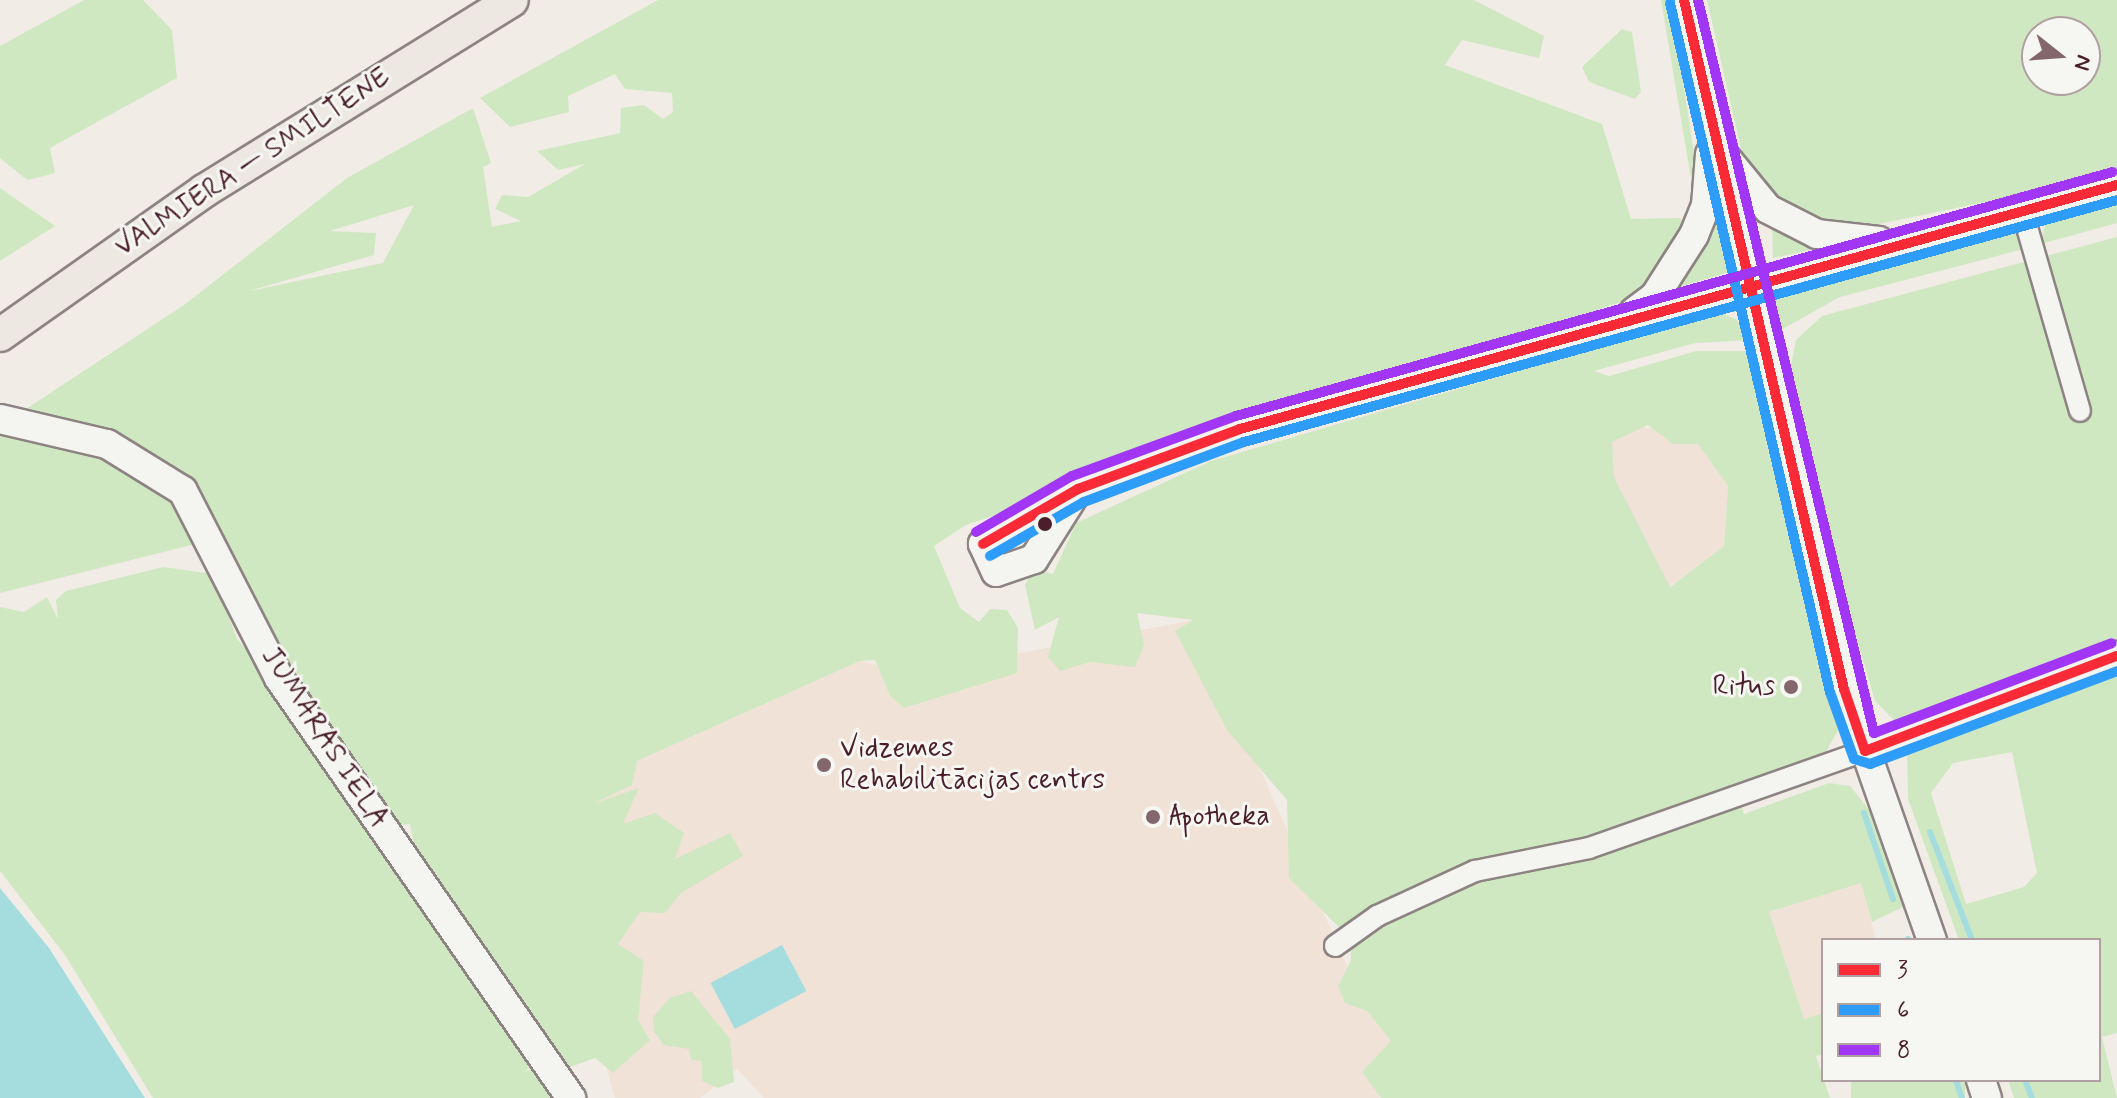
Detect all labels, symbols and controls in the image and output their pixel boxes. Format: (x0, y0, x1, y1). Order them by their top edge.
north arrow (2021, 16, 2101, 96)
text: N (2067, 51, 2098, 74)
street label: VALMIERA — SMILTENE (109, 61, 397, 265)
unlabelled marker (1037, 516, 1053, 532)
street label: JUMARAS IELA (253, 641, 395, 835)
place label: Ritus (1713, 670, 1775, 704)
marker: Ritus (1782, 678, 1800, 696)
place label: Vidzemes Rehabilitācijas centrs (840, 732, 1106, 798)
marker: Vidzemes Rehabilitācijas centrs (815, 756, 833, 774)
place label: Apotheka (1169, 800, 1270, 834)
marker: Apotheka (1144, 808, 1162, 826)
legend (1821, 938, 2101, 1082)
text: 3 (1897, 955, 1908, 986)
text: 6 (1897, 995, 1909, 1026)
text: 8 (1897, 1035, 1911, 1066)

